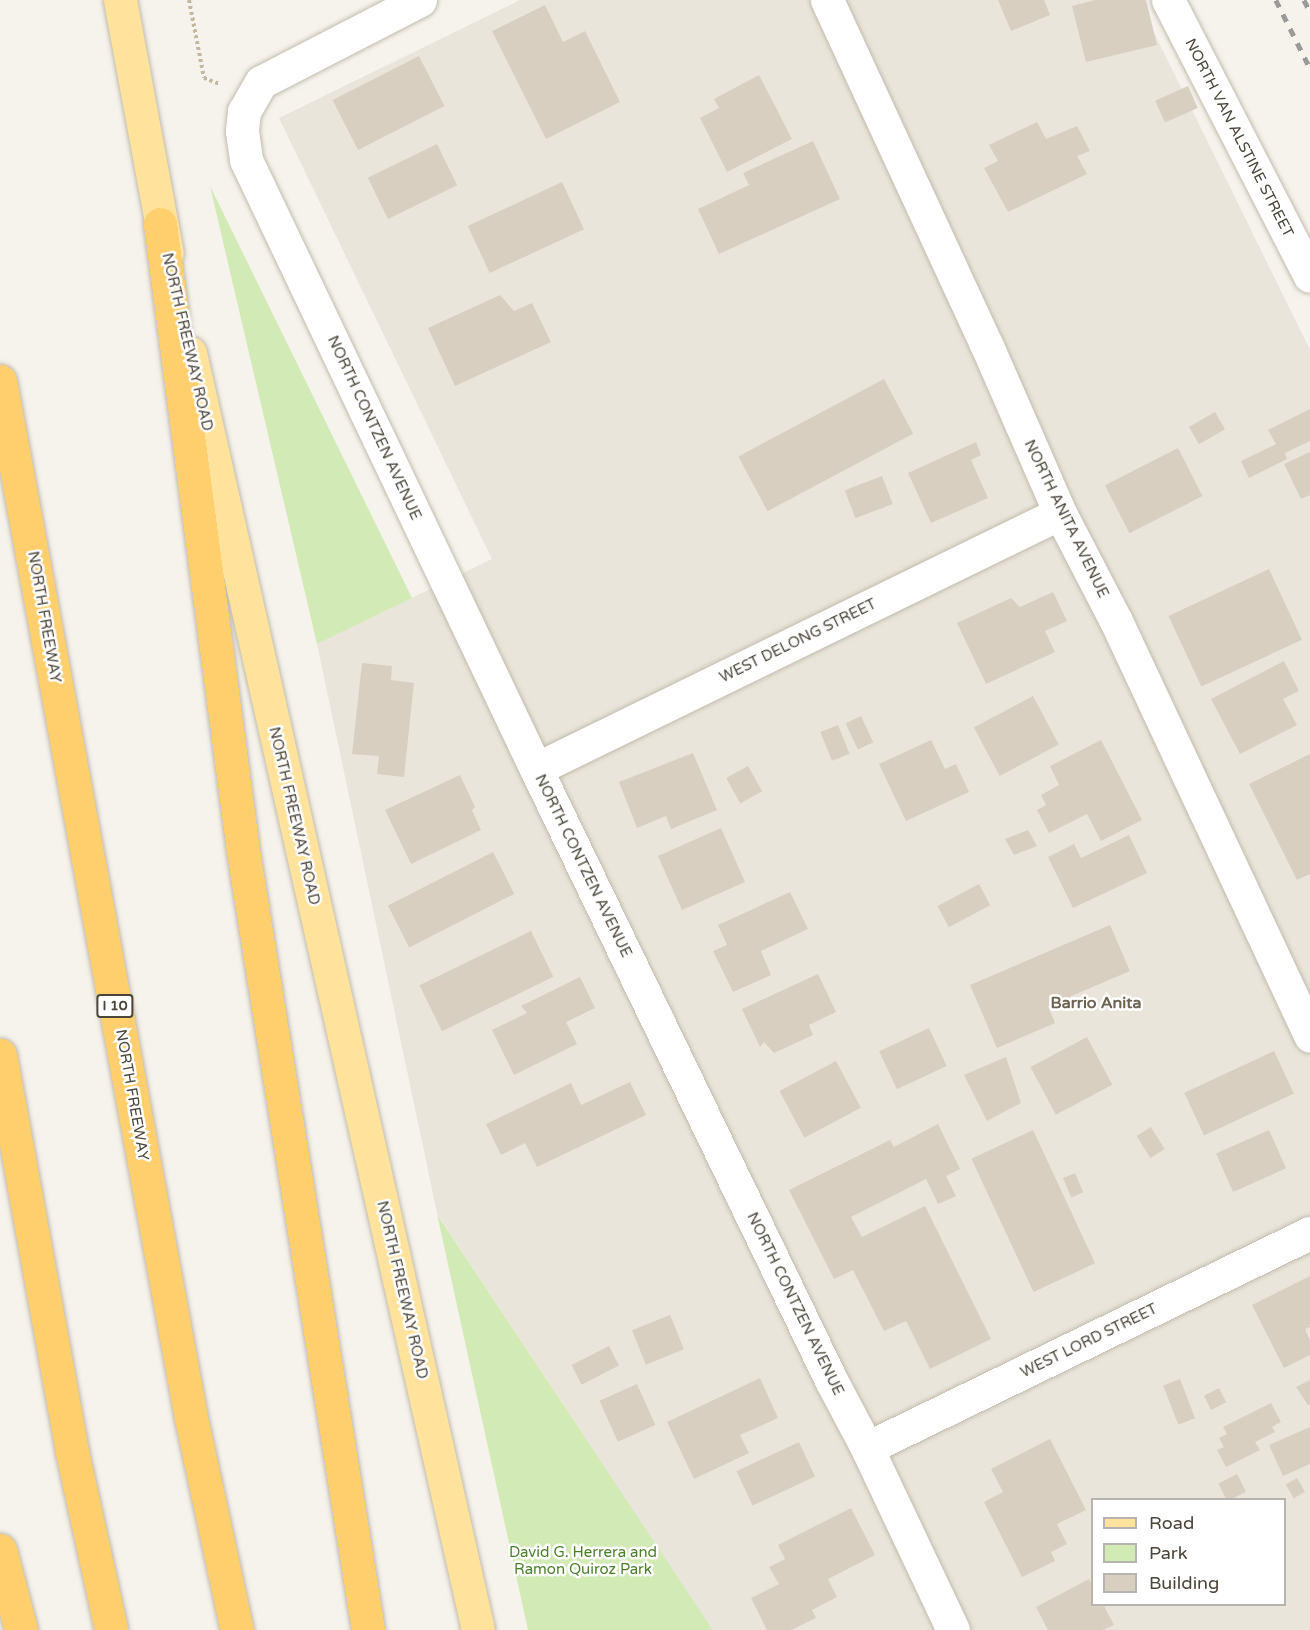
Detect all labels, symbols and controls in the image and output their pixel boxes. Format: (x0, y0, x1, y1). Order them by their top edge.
street label: NORTH VAN ALSTINE STREET (1181, 36, 1297, 240)
street label: NORTH FREEWAY ROAD (158, 251, 216, 433)
street label: NORTH CONTZEN AVENUE (323, 333, 425, 523)
street label: NORTH ANITA AVENUE (1020, 437, 1112, 601)
street label: NORTH FREEWAY (24, 550, 64, 684)
street label: WEST DELONG STREET (717, 595, 879, 687)
street label: NORTH FREEWAY ROAD (265, 725, 323, 907)
street label: NORTH CONTZEN AVENUE (531, 772, 635, 960)
district label: Barrio Anita (1051, 993, 1141, 1013)
road number: I 10 (96, 995, 134, 1017)
street label: NORTH FREEWAY (112, 1028, 152, 1162)
street label: NORTH FREEWAY ROAD (373, 1199, 431, 1381)
street label: NORTH CONTZEN AVENUE (743, 1210, 847, 1398)
street label: WEST LORD STREET (1018, 1300, 1160, 1382)
legend (1091, 1498, 1286, 1606)
text: Road (1149, 1512, 1194, 1534)
text: Park (1149, 1542, 1187, 1564)
park label: David G. Herrera and Ramon Quiroz Park (509, 1543, 657, 1578)
text: Building (1149, 1572, 1219, 1594)

